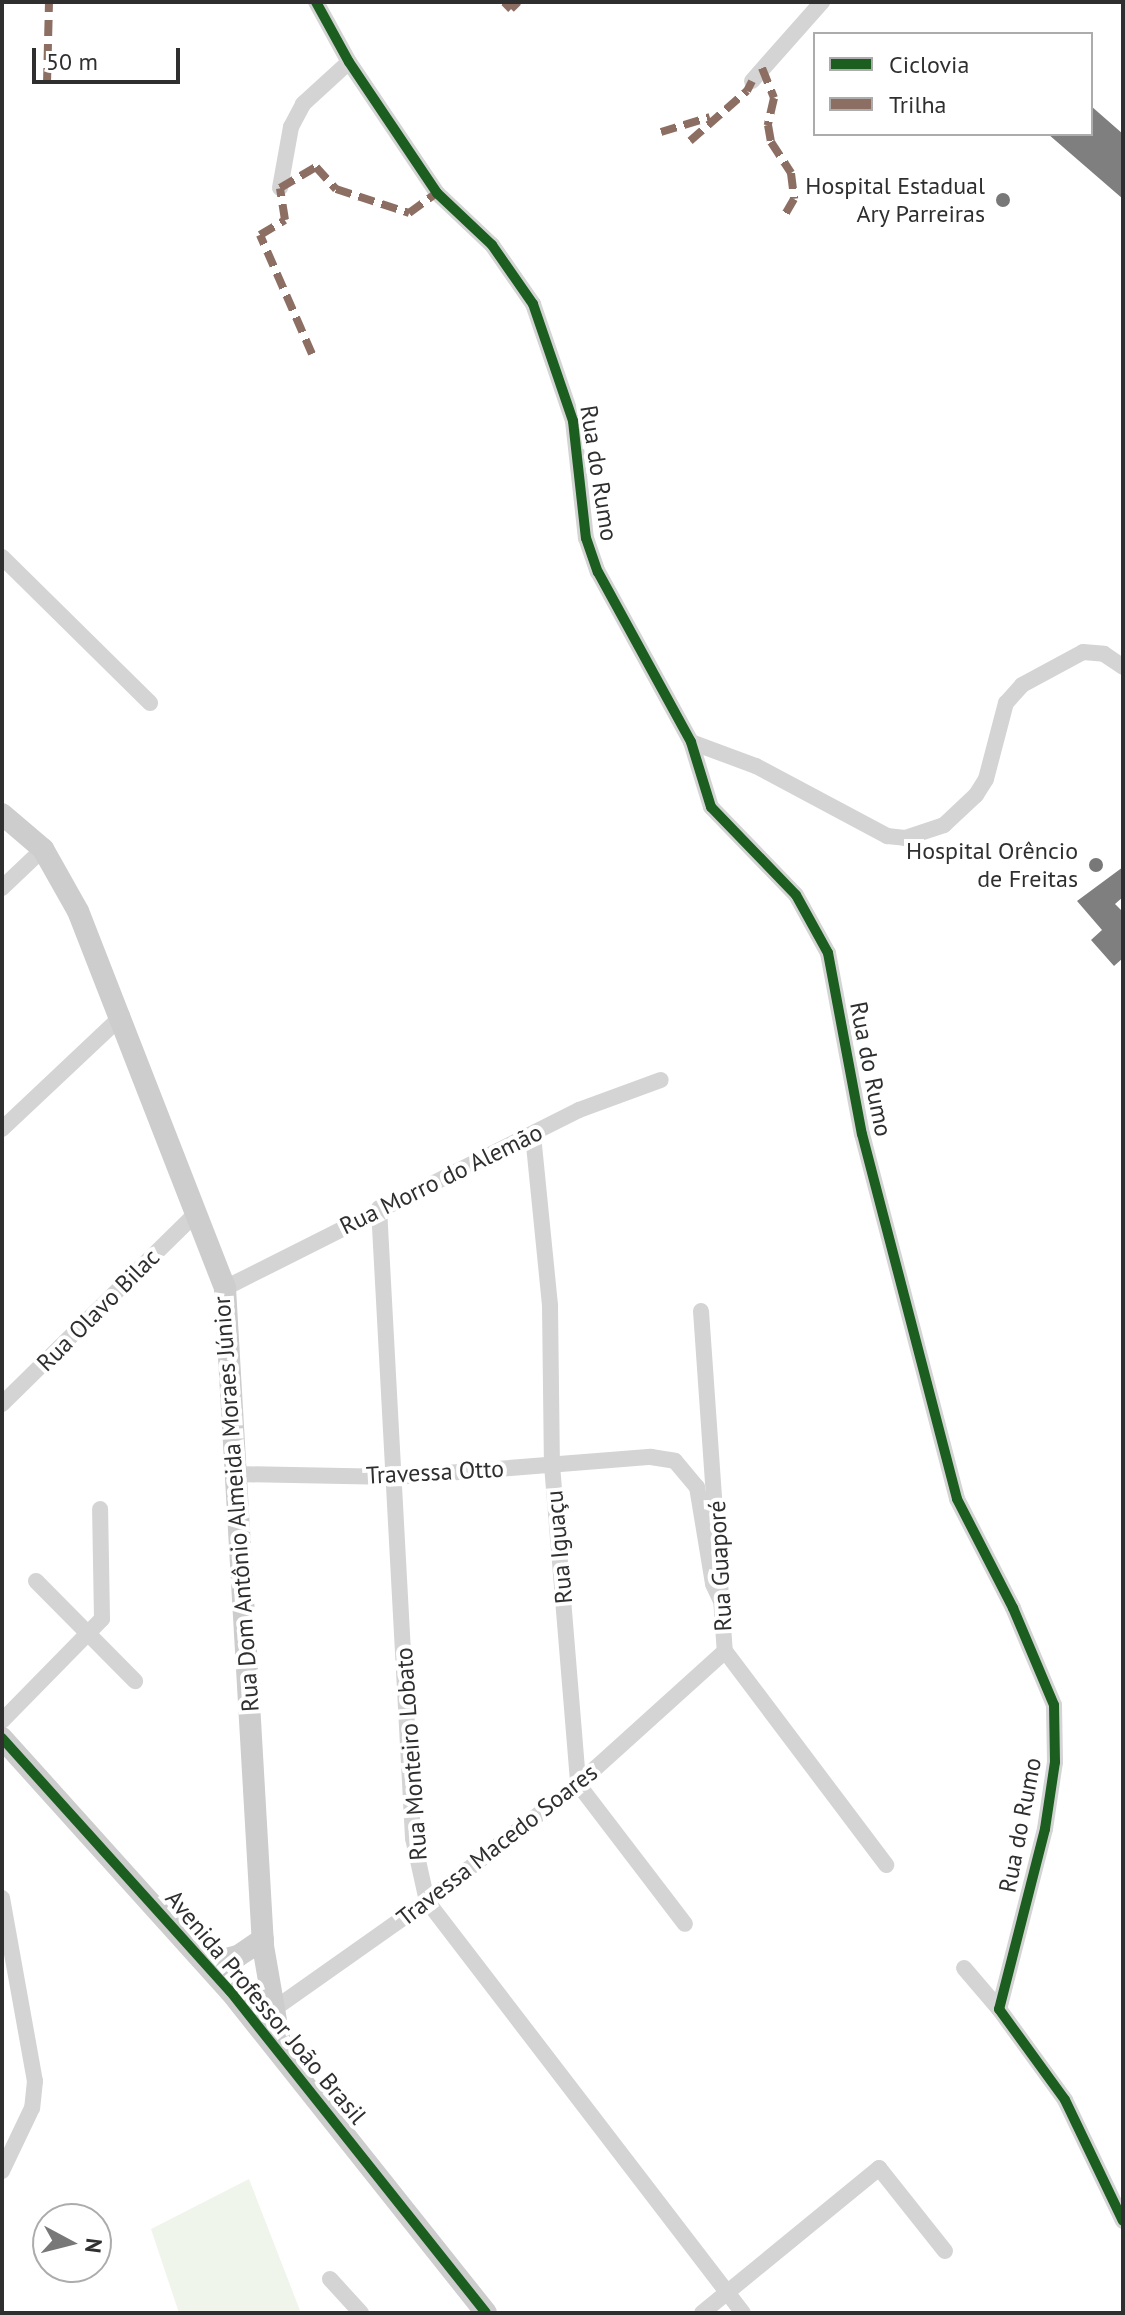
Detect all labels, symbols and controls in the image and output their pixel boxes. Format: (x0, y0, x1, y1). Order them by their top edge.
scale bar (36, 32, 184, 82)
legend (813, 32, 1093, 136)
text: 50 m (46, 46, 98, 77)
text: Ciclovia (889, 49, 969, 80)
text: Trilha (889, 89, 946, 120)
place label: Hospital Estadual Ary Parreiras (805, 172, 985, 228)
marker: Hospital Estadual Ary Parreiras (992, 189, 1014, 211)
street label: Rua do Rumo (574, 403, 624, 543)
place label: Hospital Orêncio de Freitas (906, 837, 1078, 893)
marker: Hospital Orêncio de Freitas (1085, 854, 1107, 876)
street label: Rua do Rumo (844, 999, 898, 1139)
street label: Rua Morro do Alemão (335, 1117, 547, 1241)
street label: Rua Olavo Bilac (31, 1243, 165, 1377)
street label: Rua Dom Antônio Almeida Moraes Júnior (207, 1295, 265, 1713)
street label: Travessa Otto (365, 1454, 505, 1490)
street label: Rua Iguaçu (540, 1489, 578, 1605)
street label: Rua Guaporé (702, 1500, 738, 1632)
street label: Rua Monteiro Lobato (389, 1646, 433, 1862)
street label: Rua do Rumo (993, 1755, 1047, 1895)
street label: Travessa Macedo Soares (391, 1758, 603, 1932)
street label: Avenida Professor João Brasil (160, 1884, 372, 2130)
north arrow (32, 2203, 112, 2283)
text: N (79, 2237, 109, 2255)

